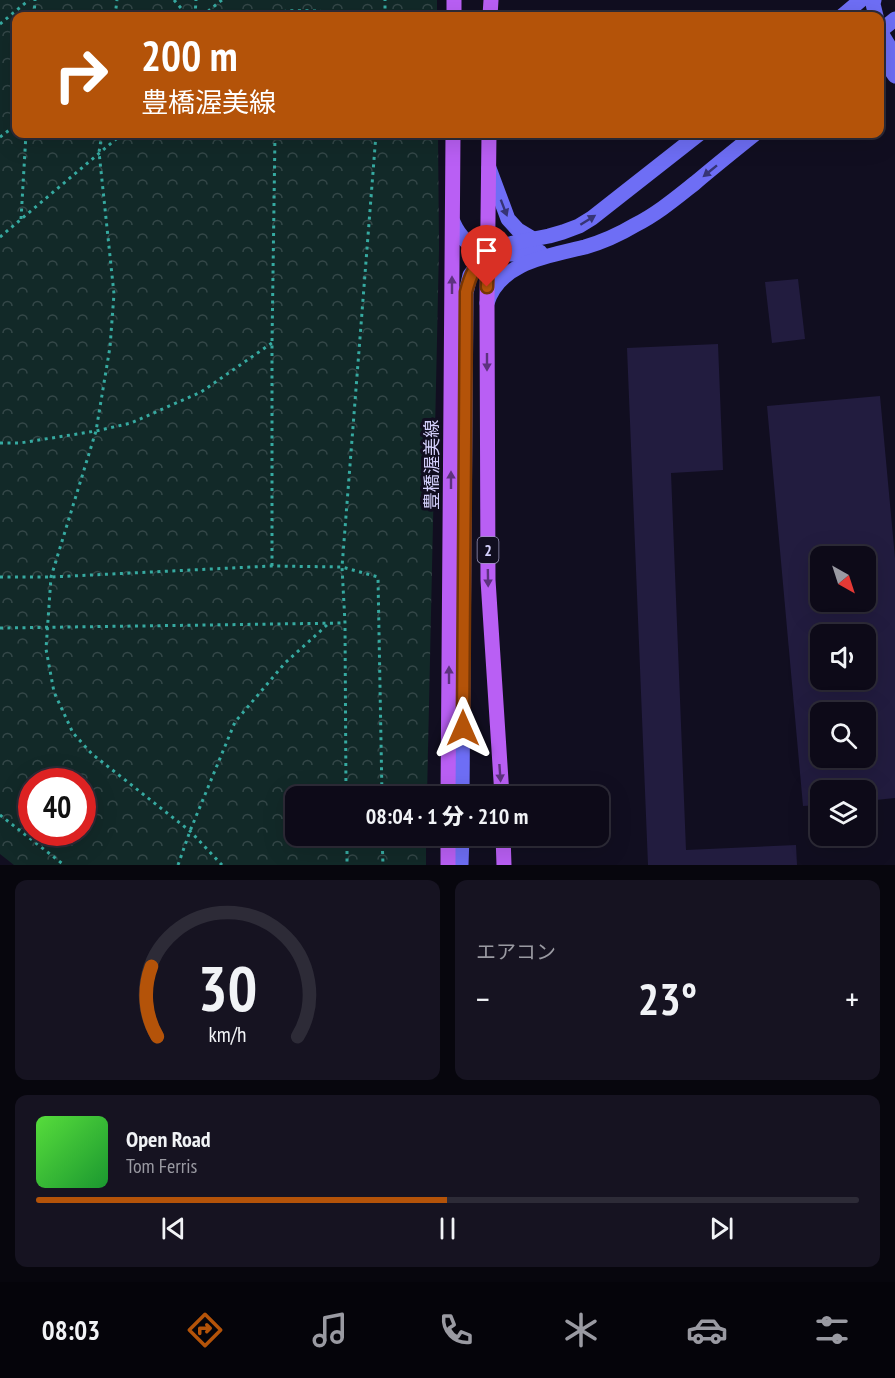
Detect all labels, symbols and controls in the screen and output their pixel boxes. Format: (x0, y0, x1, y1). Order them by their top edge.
text: 200 m (141, 28, 238, 83)
icon: right (42, 36, 120, 114)
text: 豊橋渥美線 (141, 85, 276, 119)
one-way arrow (702, 164, 718, 177)
one-way arrow (500, 199, 509, 217)
one-way arrow (580, 214, 596, 225)
pin (461, 225, 512, 287)
icon: arrive (470, 234, 503, 267)
one-way arrow (447, 276, 457, 295)
one-way arrow (482, 352, 492, 371)
street label: 豊橋渥美線 (420, 420, 443, 510)
one-way arrow (446, 471, 455, 490)
road number: 2 (478, 537, 498, 563)
north arrow (810, 546, 876, 612)
map controls (810, 546, 876, 846)
one-way arrow (483, 568, 493, 587)
button: sound (810, 624, 876, 690)
one-way arrow (444, 666, 454, 685)
position arrow (431, 696, 495, 760)
button: search (810, 702, 876, 768)
one-way arrow (496, 763, 505, 782)
speed limit sign: 40 (18, 768, 96, 846)
button: layers (810, 780, 876, 846)
text: 08:04 · 1 分 · 210 m (366, 802, 528, 830)
text: エアコン (476, 939, 556, 965)
text: 30 (198, 947, 257, 1028)
text: 23° (638, 969, 697, 1027)
text: − (476, 977, 490, 1020)
text: + (845, 977, 859, 1020)
text: km/h (208, 1020, 247, 1048)
text: Open Road (126, 1125, 211, 1153)
text: Tom Ferris (126, 1153, 197, 1179)
icon: previous (157, 1212, 190, 1245)
icon: pause (431, 1212, 464, 1245)
icon: next (705, 1212, 738, 1245)
icon: directions (184, 1309, 226, 1351)
icon: music (309, 1309, 351, 1351)
icon: phone (435, 1309, 477, 1351)
icon: climate (560, 1309, 602, 1351)
icon: car (686, 1309, 728, 1351)
icon: filters (811, 1309, 853, 1351)
text: 08:03 (42, 1313, 100, 1347)

